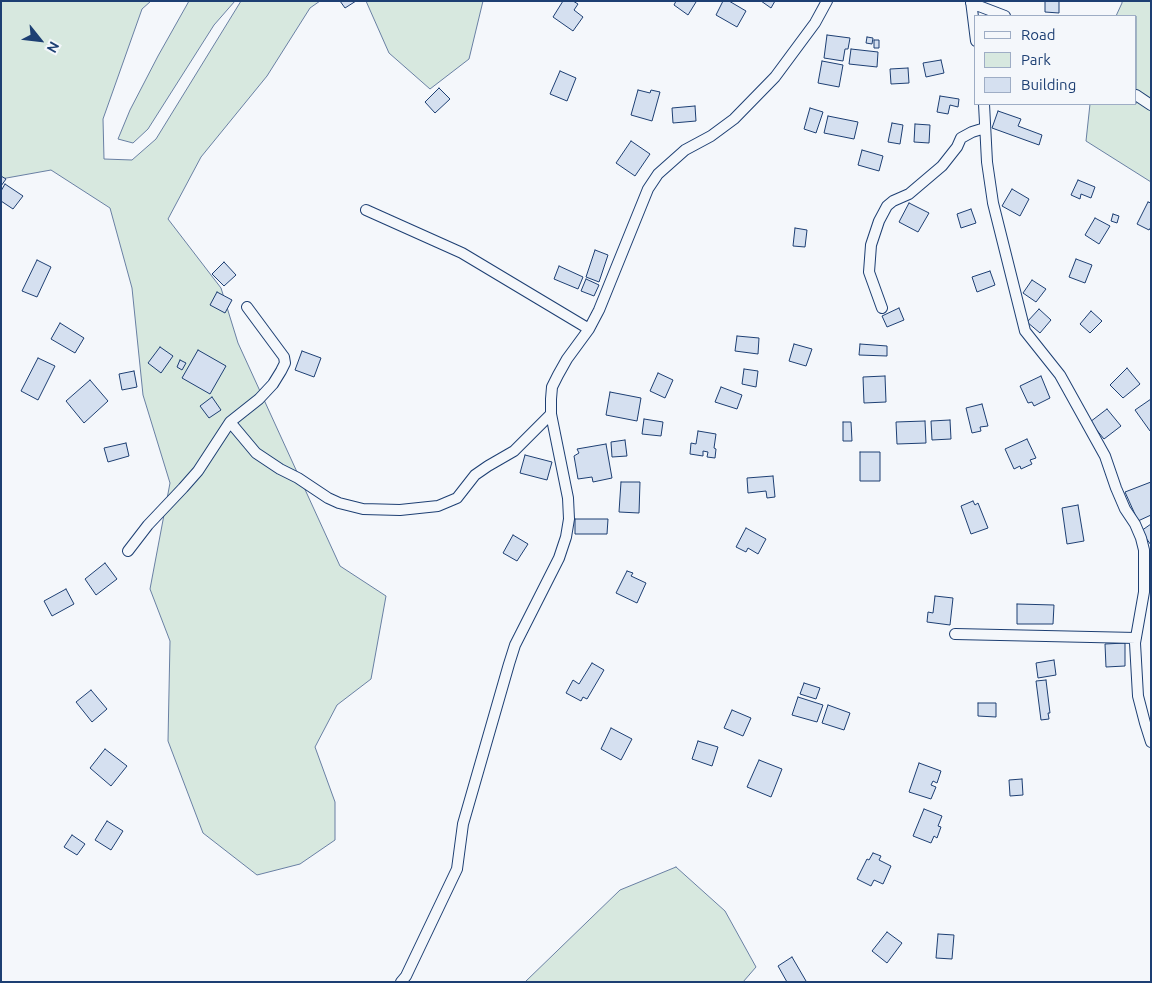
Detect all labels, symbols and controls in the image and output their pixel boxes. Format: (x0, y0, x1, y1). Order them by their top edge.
north arrow (15, 15, 65, 65)
legend (974, 15, 1137, 105)
text: Road (1021, 26, 1056, 43)
text: N (44, 39, 63, 56)
text: Park (1021, 51, 1051, 68)
text: Building (1021, 76, 1076, 93)

